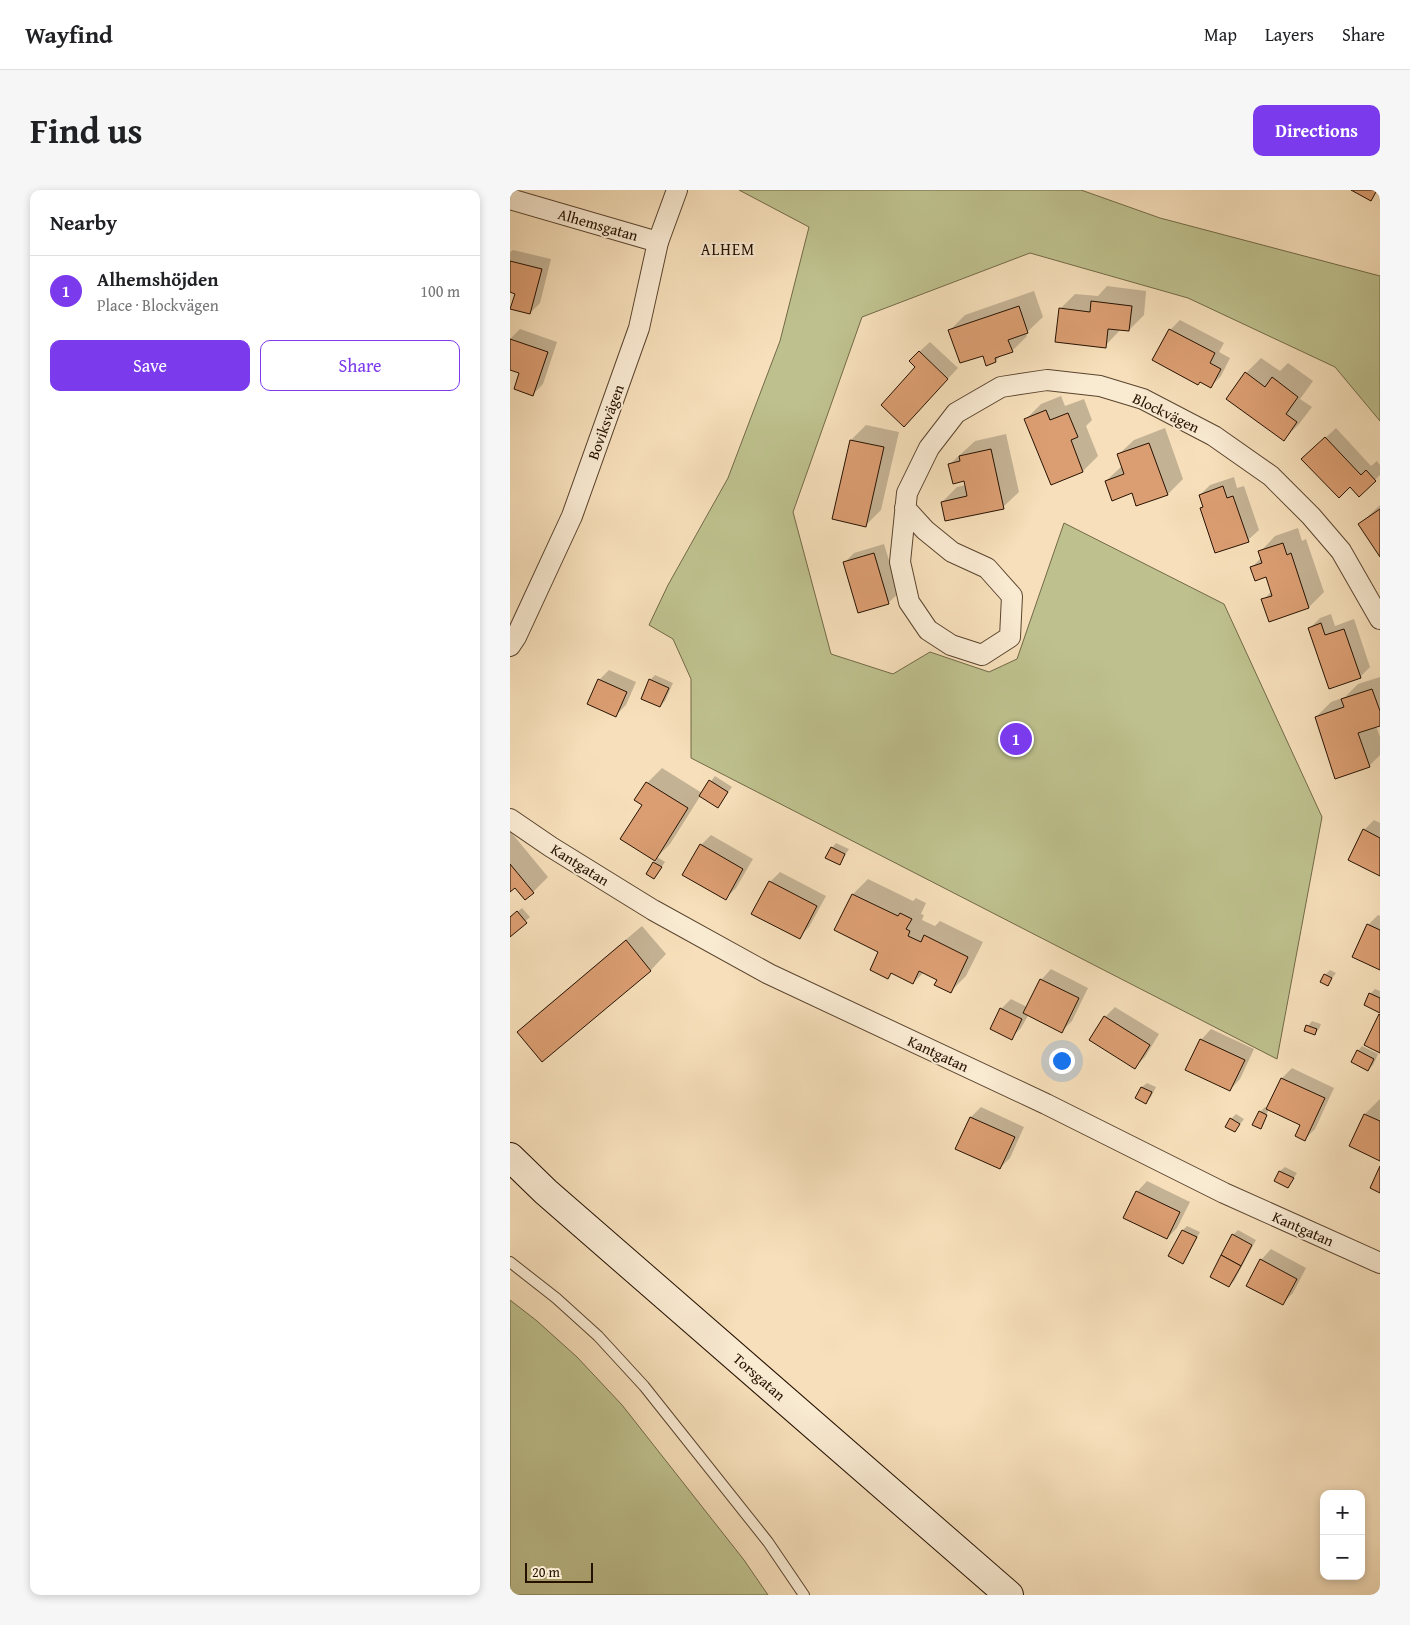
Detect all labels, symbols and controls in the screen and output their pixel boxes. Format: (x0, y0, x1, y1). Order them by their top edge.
text: Wayfind (25, 17, 113, 52)
text: Map (1204, 21, 1237, 48)
text: Layers (1265, 21, 1314, 48)
text: Share (1342, 21, 1385, 48)
text: Find us (30, 105, 143, 156)
button: Directions (1253, 105, 1380, 156)
street label: Alhemsgatan (556, 203, 641, 246)
text: Nearby (50, 207, 117, 238)
district label: ALHEM (701, 237, 755, 261)
text: Alhemshöjden (97, 265, 219, 293)
text: 1 (62, 279, 70, 303)
text: 100 m (420, 279, 460, 303)
text: Place · Blockvägen (97, 293, 219, 317)
button: Save (50, 340, 250, 391)
button: Share (260, 340, 460, 391)
street label: Boviksvägen (582, 381, 629, 462)
street label: Blockvägen (1129, 387, 1204, 438)
pin: 1 (1000, 720, 1032, 758)
street label: Kantgatan (547, 838, 614, 891)
street label: Kantgatan (904, 1030, 973, 1077)
your location (1049, 1048, 1075, 1074)
street label: Kantgatan (1269, 1206, 1338, 1252)
street label: Torsgatan (729, 1348, 790, 1406)
map controls (1320, 1490, 1365, 1580)
button: + (1320, 1490, 1365, 1535)
button: − (1320, 1535, 1365, 1580)
scale bar (525, 1560, 592, 1583)
text: 20 m (532, 1562, 560, 1582)

